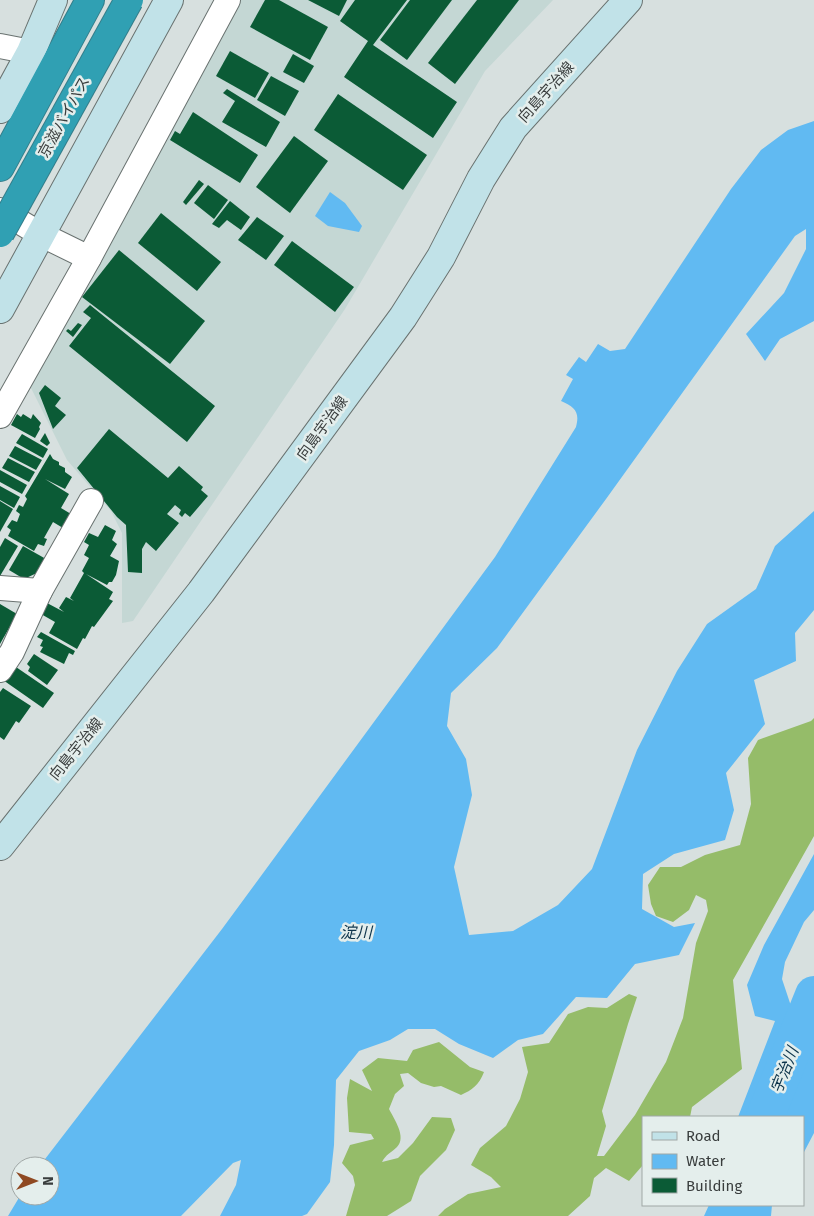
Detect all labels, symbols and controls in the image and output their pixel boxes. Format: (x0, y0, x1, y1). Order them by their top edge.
street label: 向島宇治線 (514, 58, 578, 126)
street label: 京滋バイパス (34, 73, 94, 161)
street label: 向島宇治線 (293, 392, 351, 464)
street label: 向島宇治線 (45, 714, 107, 784)
water label: 淀川 (340, 923, 374, 942)
water label: 宇治川 (767, 1043, 803, 1096)
legend (642, 1116, 804, 1206)
text: Road (686, 1127, 721, 1145)
text: Water (686, 1152, 725, 1170)
north arrow (10, 1156, 60, 1206)
text: N (39, 1176, 56, 1186)
text: Building (686, 1177, 742, 1195)

